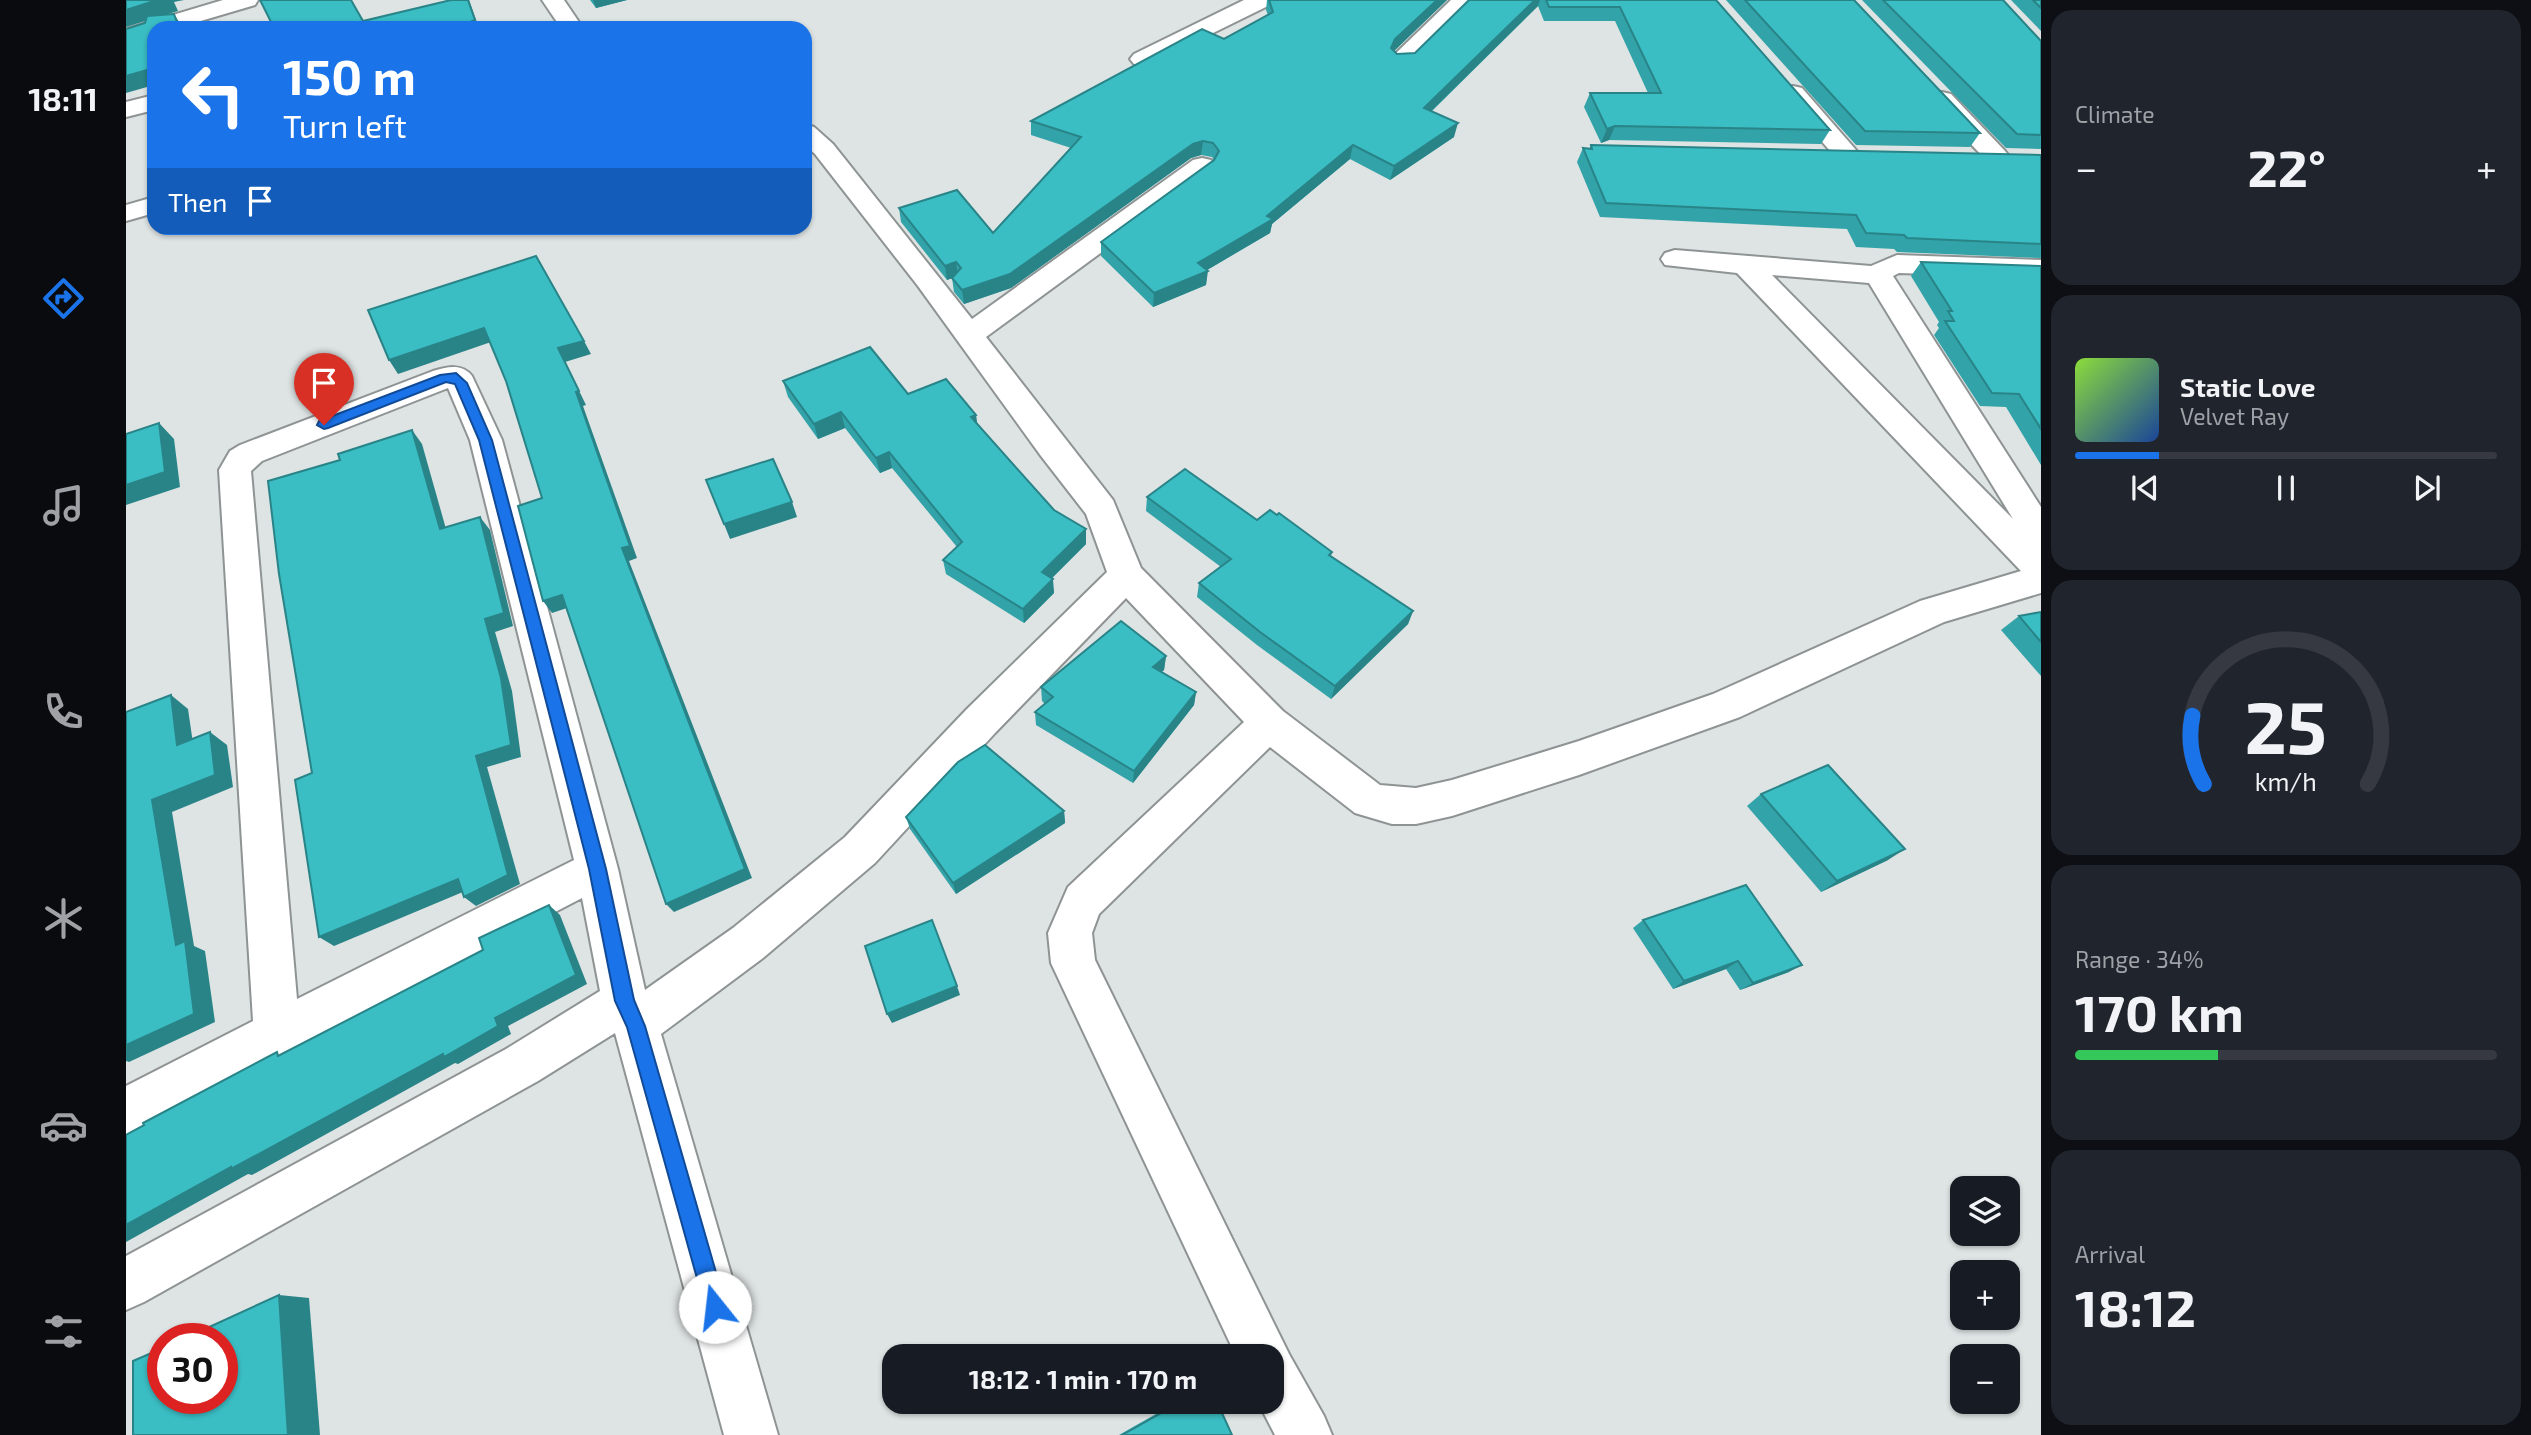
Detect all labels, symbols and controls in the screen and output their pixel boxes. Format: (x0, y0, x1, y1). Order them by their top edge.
text: 150 m (283, 46, 416, 105)
icon: left (168, 49, 259, 140)
text: 18:11 (28, 79, 98, 117)
text: Climate (2075, 100, 2155, 128)
text: Turn left (283, 106, 407, 144)
text: 22° (2247, 135, 2326, 197)
text: − (2075, 144, 2097, 190)
text: + (2476, 144, 2497, 190)
icon: arrive (241, 182, 279, 220)
text: Then (168, 186, 227, 217)
icon: directions (39, 274, 88, 323)
pin (294, 353, 354, 425)
icon: arrive (305, 364, 343, 402)
text: Static Love (2180, 371, 2316, 402)
text: Velvet Ray (2180, 402, 2289, 430)
icon: previous (2126, 469, 2164, 507)
icon: pause (2267, 469, 2305, 507)
icon: next (2408, 469, 2446, 507)
icon: music (39, 481, 88, 530)
text: 25 (2245, 681, 2327, 769)
icon: phone (39, 687, 88, 736)
text: km/h (2255, 765, 2317, 795)
icon: climate (39, 894, 88, 943)
text: Range · 34% (2075, 945, 2203, 973)
text: 170 km (2075, 980, 2244, 1042)
icon: car (39, 1101, 88, 1150)
map controls (1950, 1176, 2020, 1414)
button: layers (1950, 1176, 2020, 1246)
text: Arrival (2075, 1240, 2145, 1268)
button: + (1950, 1260, 2020, 1330)
position arrow (678, 1270, 752, 1344)
text: 18:12 (2075, 1275, 2196, 1337)
icon: filters (39, 1307, 88, 1356)
speed limit sign: 30 (147, 1323, 238, 1414)
button: − (1950, 1344, 2020, 1414)
text: 18:12 · 1 min · 170 m (969, 1363, 1197, 1394)

